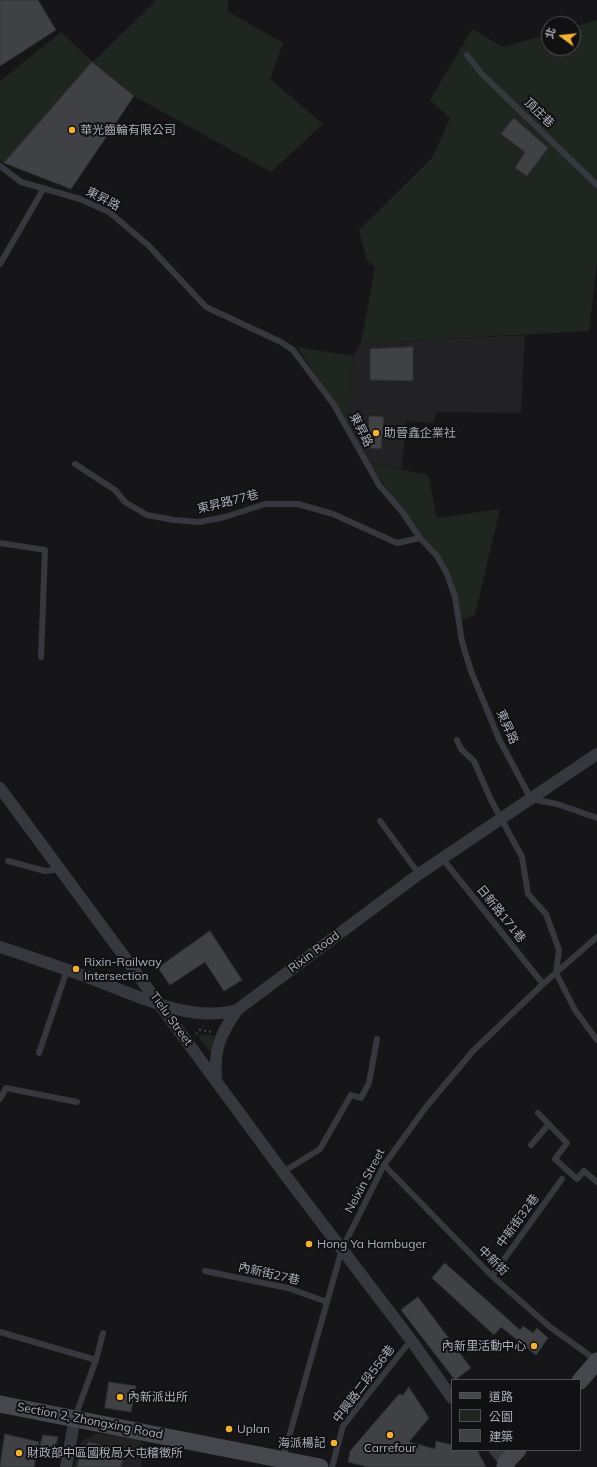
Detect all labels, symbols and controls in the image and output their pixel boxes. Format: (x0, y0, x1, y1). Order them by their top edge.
north arrow (541, 16, 581, 56)
text: 北 (542, 26, 559, 40)
street label: 頂庄巷 (521, 95, 557, 131)
place label: 華光齒輪有限公司 (80, 123, 176, 137)
marker: 華光齒輪有限公司 (67, 125, 77, 135)
street label: 東昇路 (84, 184, 122, 214)
street label: 東昇路 (346, 411, 376, 449)
place label: 助晉鑫企業社 (384, 426, 456, 440)
marker: 助晉鑫企業社 (371, 428, 381, 438)
street label: 東昇路77巷 (196, 487, 260, 517)
street label: 東昇路 (493, 708, 521, 746)
street label: 日新路171巷 (474, 882, 528, 946)
street label: Rixin Road (286, 928, 342, 976)
place label: Rixin-Railway Intersection (84, 955, 162, 983)
marker: Rixin-Railway Intersection (71, 964, 81, 974)
street label: Tielu Street (147, 989, 195, 1049)
street label: Neixin Street (342, 1146, 388, 1216)
street label: 中新街32巷 (494, 1192, 542, 1250)
place label: Hong Ya Hambuger (317, 1237, 426, 1251)
marker: Hong Ya Hambuger (304, 1239, 314, 1249)
street label: 中新街 (475, 1243, 511, 1279)
street label: 內新街27巷 (237, 1260, 301, 1288)
place label: 內新里活動中心 (442, 1339, 526, 1353)
marker: 內新里活動中心 (529, 1341, 539, 1351)
street label: 中興路二段556巷 (330, 1342, 398, 1426)
legend (451, 1379, 581, 1451)
text: 道路 (489, 1389, 513, 1404)
place label: 內新派出所 (128, 1390, 188, 1404)
marker: 內新派出所 (115, 1392, 125, 1402)
street label: Section 2, Zhongxing Road (16, 1400, 164, 1442)
text: 公園 (489, 1409, 513, 1424)
place label: Uplan (237, 1422, 270, 1436)
marker: Uplan (224, 1424, 234, 1434)
text: 建築 (489, 1429, 513, 1444)
marker: Carrefour (385, 1430, 395, 1440)
place label: 海派楊記 (278, 1436, 326, 1450)
marker: 海派楊記 (329, 1438, 339, 1448)
place label: Carrefour (364, 1441, 416, 1455)
place label: 財政部中區國稅局大屯稽徵所 (27, 1446, 183, 1460)
marker: 財政部中區國稅局大屯稽徵所 (14, 1448, 24, 1458)

